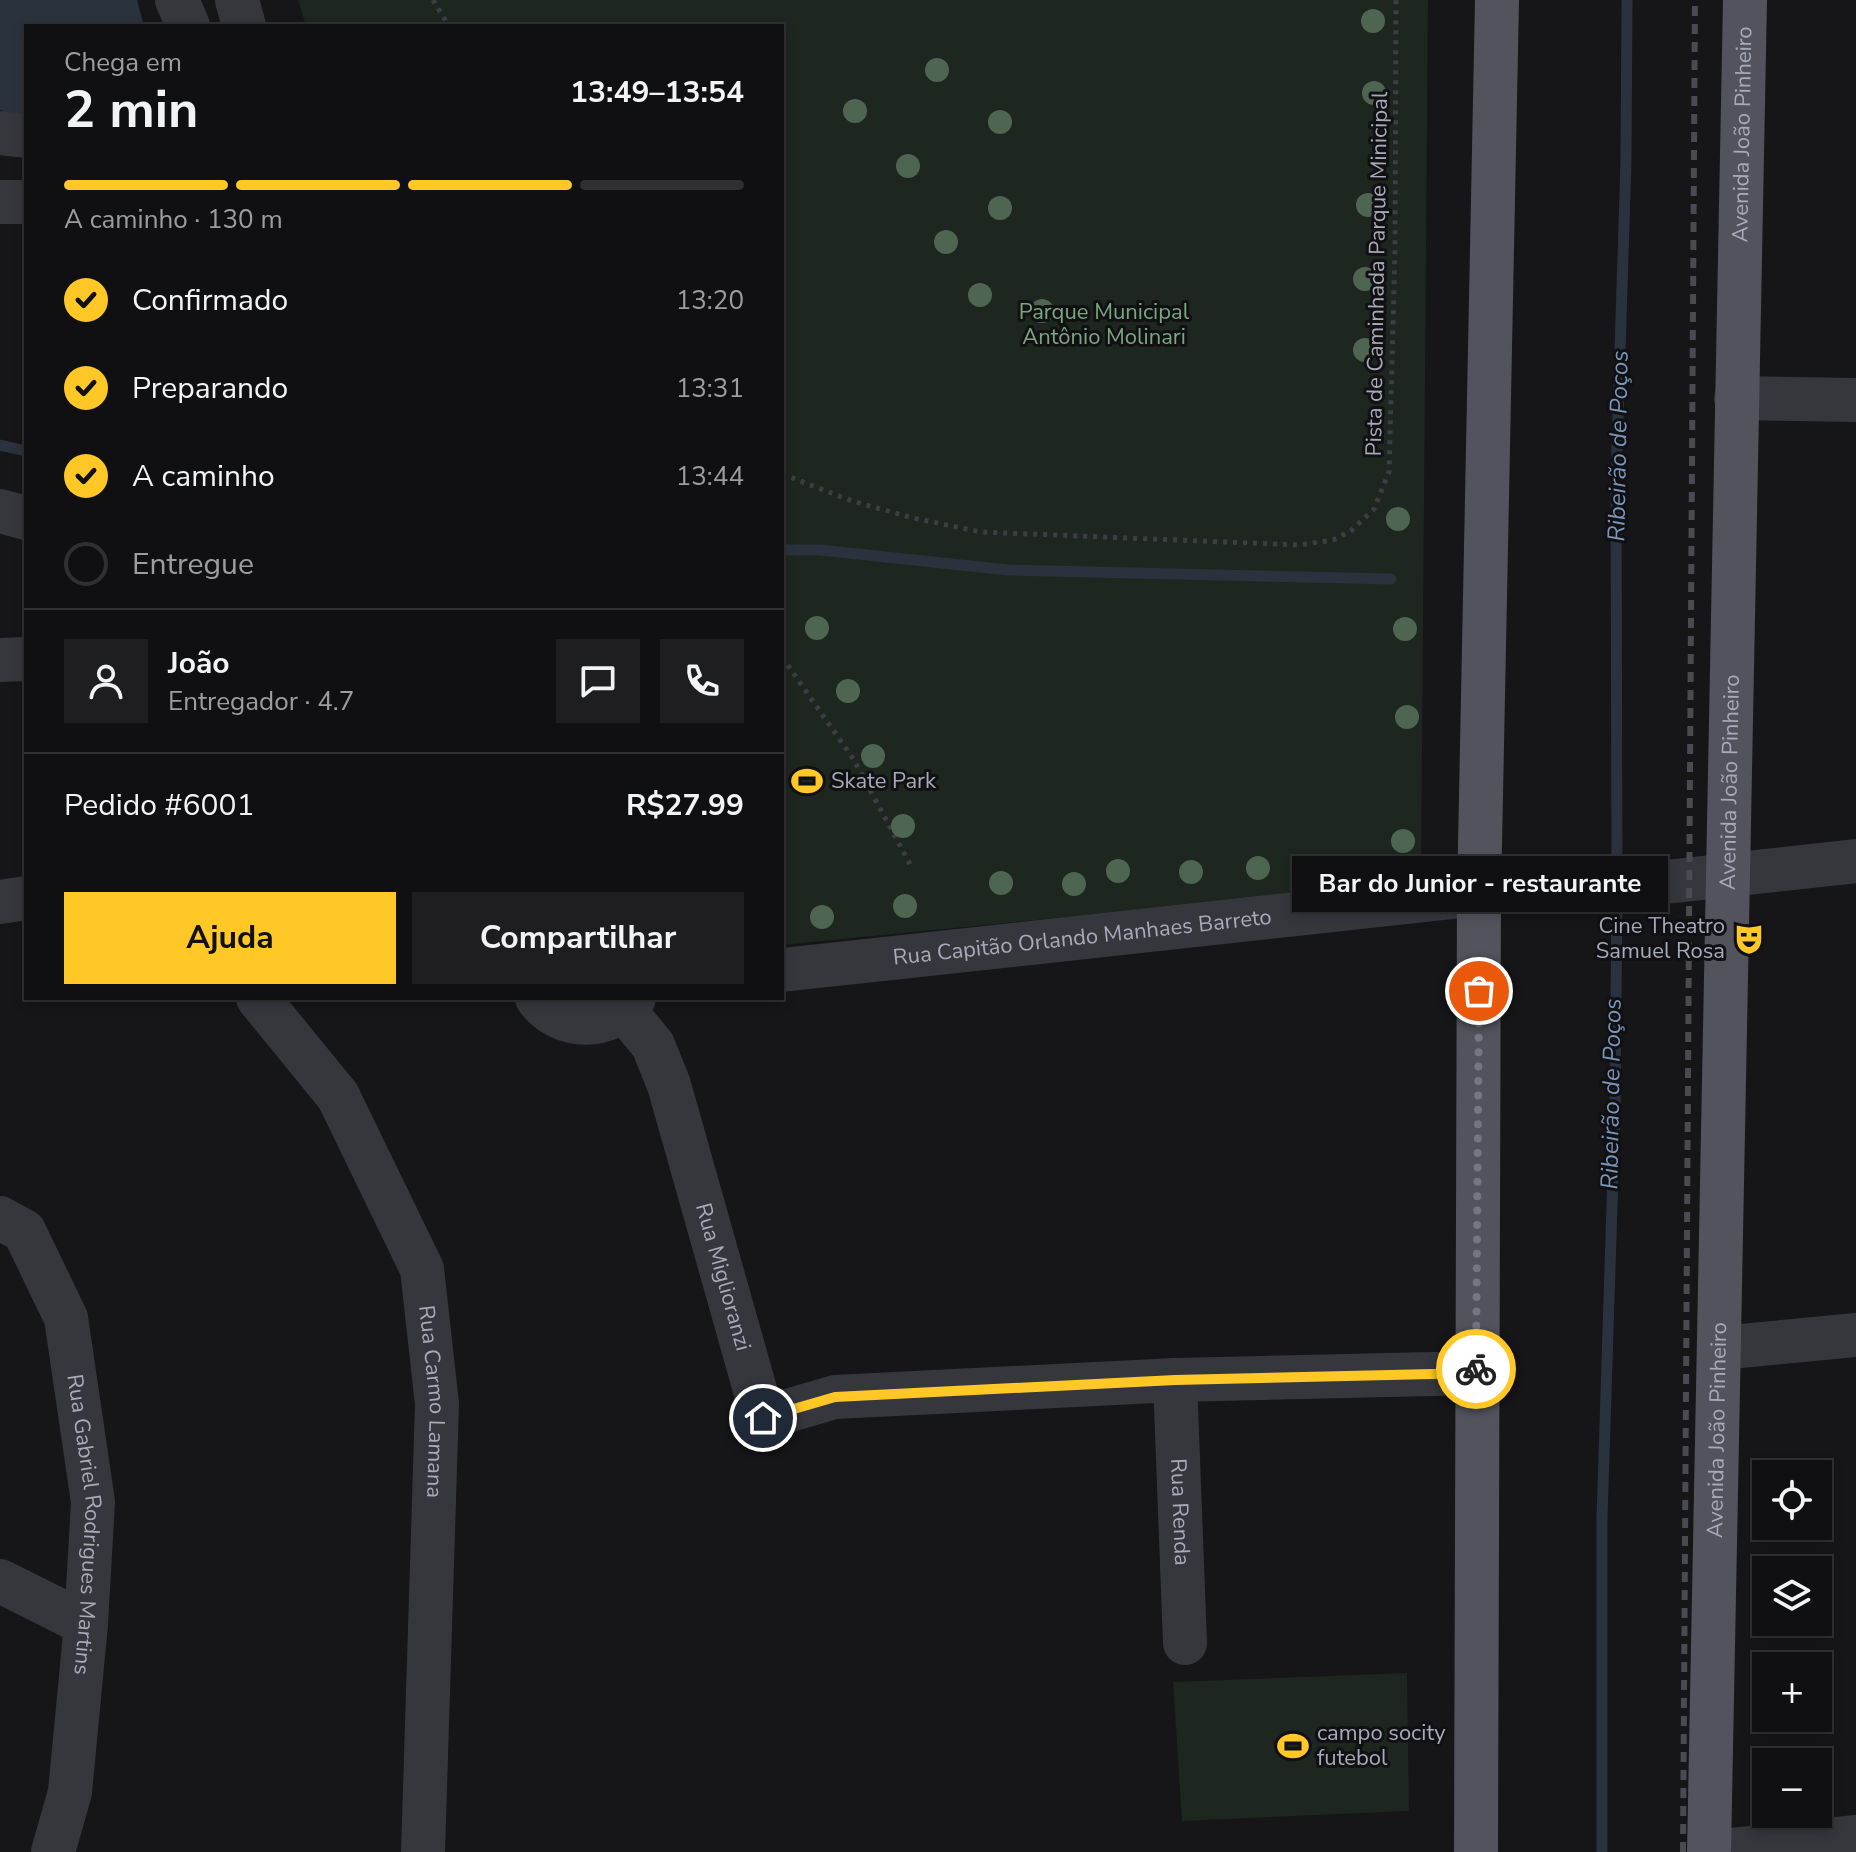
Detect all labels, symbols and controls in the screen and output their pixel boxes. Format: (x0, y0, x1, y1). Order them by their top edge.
street label: Avenida João Pinheiro (1725, 26, 1759, 243)
text: Chega em (64, 45, 182, 80)
text: 13:49–13:54 (570, 72, 744, 113)
text: 2 min (64, 74, 199, 145)
street label: Pista de Caminhada Parque Minicipal (1359, 91, 1395, 457)
text: A caminho · 130 m (64, 202, 283, 237)
icon: check (64, 278, 108, 322)
text: Confirmado (132, 280, 288, 321)
text: 13:20 (676, 283, 744, 318)
park label: Parque Municipal Antônio Molinari (1019, 297, 1190, 352)
water label: Ribeirão de Poços (1600, 350, 1636, 542)
icon: check (64, 366, 108, 410)
text: Preparando (132, 368, 288, 409)
text: 13:31 (676, 371, 744, 406)
icon: check (64, 454, 108, 498)
text: A caminho (132, 456, 275, 497)
text: 13:44 (676, 459, 744, 494)
text: Entregue (132, 544, 254, 585)
button: person (64, 639, 148, 723)
button: chat (556, 639, 640, 723)
button: phone (660, 639, 744, 723)
text: João (168, 643, 230, 684)
street label: Avenida João Pinheiro (1713, 674, 1747, 890)
text: Entregador · 4.7 (168, 684, 354, 719)
sports icon: Skate Park (790, 764, 824, 798)
place label: Skate Park (831, 766, 937, 796)
text: Pedido #6001 (64, 785, 255, 826)
text: R$27.99 (626, 785, 744, 826)
callout: Bar do Junior - restaurante (1291, 855, 1667, 911)
text: Bar do Junior - restaurante (1319, 866, 1641, 901)
button: Ajuda (64, 892, 396, 984)
button: Compartilhar (412, 892, 744, 984)
street label: Rua Capitão Orlando Manhaes Barreto (891, 902, 1273, 973)
place label: Cine Theatro Samuel Rosa (1596, 911, 1725, 966)
theatre icon: Cine Theatro Samuel Rosa (1732, 922, 1766, 956)
pin (1445, 957, 1513, 1025)
icon: bag (1457, 969, 1501, 1013)
water label: Ribeirão de Poços (1593, 998, 1629, 1190)
street label: Rua Miglioranzi (688, 1200, 758, 1354)
street label: Rua Carmo Lamana (411, 1304, 452, 1498)
street label: Avenida João Pinheiro (1700, 1322, 1734, 1538)
courier (1436, 1329, 1516, 1409)
icon: bike (1454, 1347, 1498, 1391)
street label: Rua Gabriel Rodrigues Martins (59, 1372, 109, 1676)
pin (729, 1384, 797, 1452)
icon: home (741, 1396, 785, 1440)
street label: Rua Renda (1163, 1458, 1197, 1566)
map controls (1752, 1460, 1832, 1828)
button: locate (1752, 1460, 1832, 1540)
button: layers (1752, 1556, 1832, 1636)
button: + (1752, 1652, 1832, 1732)
place label: campo socity futebol (1317, 1718, 1446, 1773)
sports icon: campo socity futebol (1276, 1729, 1310, 1763)
button: − (1752, 1748, 1832, 1828)

